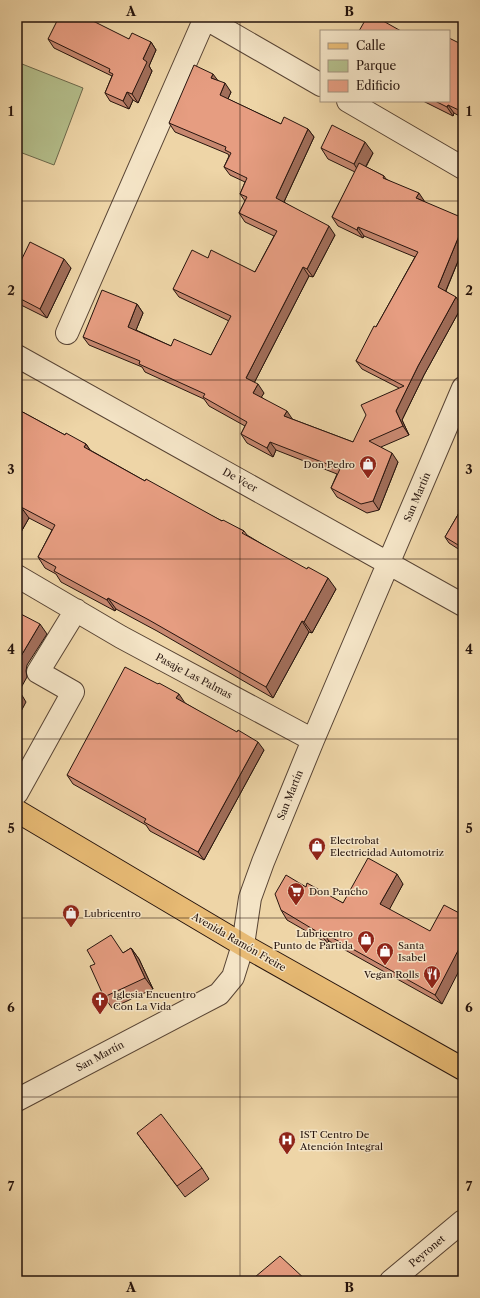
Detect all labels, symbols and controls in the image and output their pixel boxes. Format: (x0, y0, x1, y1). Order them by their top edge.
text: A (125, 3, 137, 19)
text: B (344, 3, 354, 19)
legend (320, 30, 450, 102)
text: Calle (356, 38, 386, 53)
text: Parque (356, 58, 397, 73)
text: Edificio (356, 78, 400, 93)
text: 1 (8, 103, 14, 119)
text: 1 (466, 103, 472, 119)
text: 2 (7, 282, 15, 298)
text: 2 (465, 282, 473, 298)
shop icon: Don Pedro (358, 454, 378, 479)
place label: Don Pedro (304, 458, 355, 471)
text: 3 (7, 461, 15, 477)
text: 3 (465, 461, 473, 477)
street label: De Veer (220, 465, 260, 495)
street label: San Martín (401, 470, 434, 524)
text: 4 (7, 641, 15, 657)
text: 4 (465, 641, 473, 657)
street label: Pasaje Las Palmas (153, 650, 235, 702)
street label: San Martín (274, 768, 306, 822)
text: 5 (7, 820, 15, 836)
text: 5 (465, 820, 473, 836)
place label: Electrobat Electricidad Automotriz (330, 834, 444, 859)
shop icon: Electrobat Electricidad Automotriz (307, 836, 327, 861)
supermarket icon: Don Pancho (286, 881, 306, 906)
place label: Don Pancho (309, 885, 368, 898)
shop icon: Lubricentro (61, 903, 81, 928)
place label: Lubricentro (84, 907, 141, 920)
street label: Avenida Ramón Freire (189, 909, 289, 974)
place label: Lubricentro Punto de Partida (273, 927, 354, 952)
shop icon: Lubricentro Punto de Partida (356, 929, 376, 954)
place label: Santa Isabel (398, 939, 426, 964)
shop icon: Santa Isabel (375, 941, 395, 966)
restaurant icon: Vegan Rolls (422, 964, 442, 989)
place label: Vegan Rolls (363, 968, 419, 981)
place label: Iglesia Encuentro Con La Vida (113, 988, 196, 1013)
church icon: Iglesia Encuentro Con La Vida (90, 990, 110, 1015)
text: 6 (7, 999, 15, 1015)
text: 6 (465, 999, 473, 1015)
street label: San Martín (74, 1038, 127, 1074)
place label: IST Centro De Atención Integral (299, 1128, 383, 1153)
hospital icon: IST Centro De Atención Integral (277, 1130, 297, 1155)
text: 7 (8, 1178, 15, 1194)
text: 7 (466, 1178, 473, 1194)
street label: Peyronet (406, 1232, 448, 1270)
text: A (125, 1279, 137, 1295)
text: B (344, 1279, 354, 1295)

